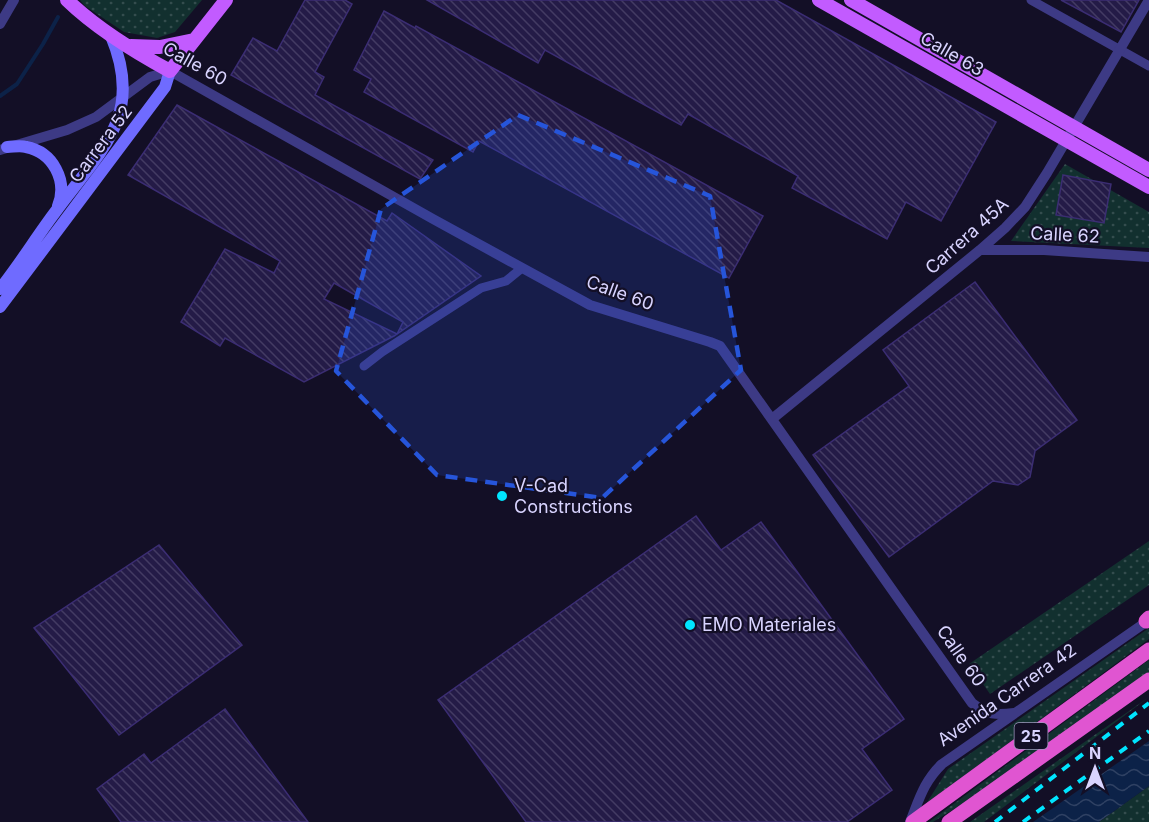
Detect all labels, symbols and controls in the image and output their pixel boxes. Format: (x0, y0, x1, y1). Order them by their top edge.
street label: Calle 63 (917, 27, 988, 80)
street label: Calle 60 (160, 37, 231, 90)
street label: Carrera 52 (65, 101, 136, 186)
street label: Carrera 45A (921, 193, 1012, 278)
street label: Calle 62 (1030, 222, 1100, 247)
street label: Calle 60 (584, 271, 657, 314)
place label: V-Cad Constructions (514, 475, 633, 517)
marker: V-Cad Constructions (495, 489, 509, 503)
place label: EMO Materiales (702, 614, 836, 635)
marker: EMO Materiales (683, 618, 697, 632)
street label: Calle 60 (933, 621, 990, 690)
street label: Avenida Carrera 42 (933, 639, 1080, 750)
road number: 25 (1014, 723, 1048, 749)
north arrow (1065, 738, 1125, 798)
text: N (1089, 743, 1101, 763)

